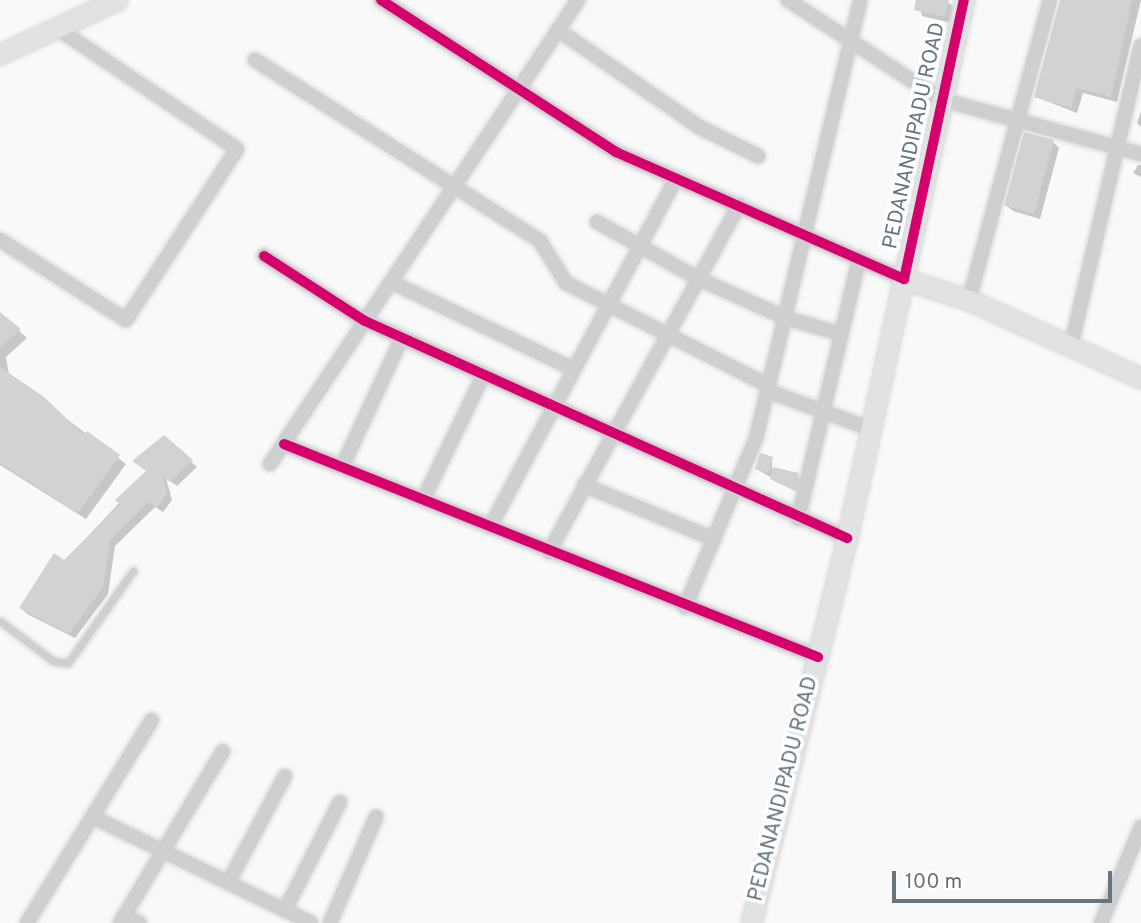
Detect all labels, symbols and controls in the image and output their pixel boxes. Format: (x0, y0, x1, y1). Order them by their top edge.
street label: PEDANANDIPADU ROAD (879, 20, 951, 252)
street label: PEDANANDIPADU ROAD (744, 674, 824, 904)
scale bar (896, 856, 1116, 900)
text: 100 m (905, 869, 962, 896)

